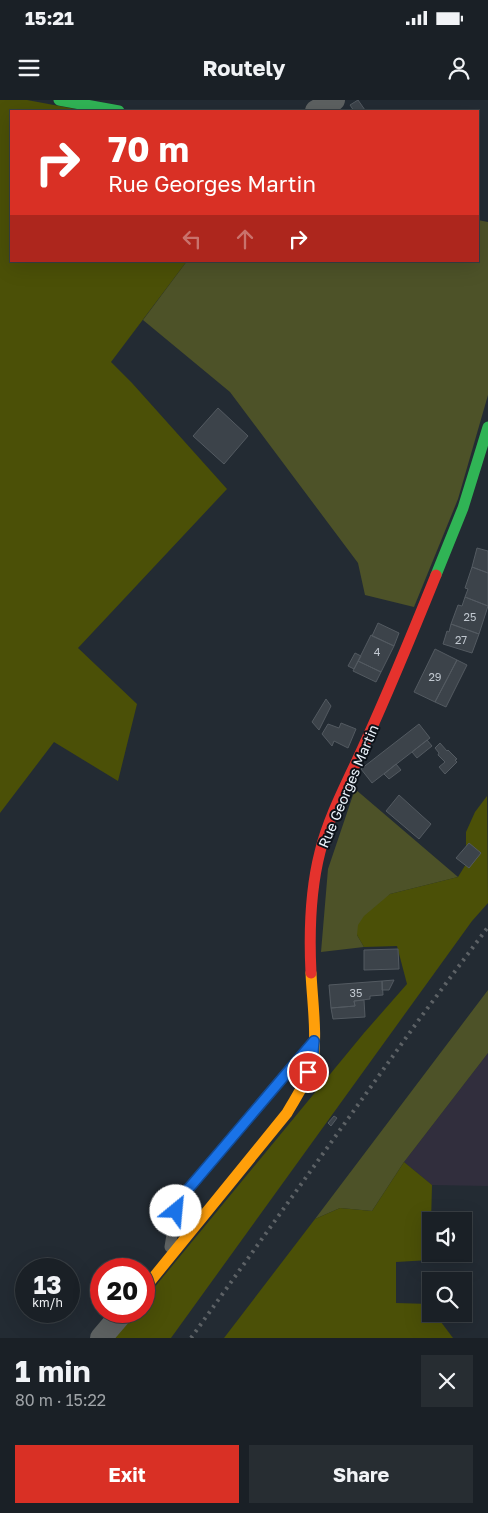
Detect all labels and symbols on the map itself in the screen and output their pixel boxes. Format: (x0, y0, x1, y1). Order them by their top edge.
house number: 25 (464, 610, 476, 623)
house number: 27 (455, 633, 467, 646)
house number: 4 (374, 645, 381, 658)
house number: 29 (428, 670, 442, 683)
street label: Rue Georges Martin (314, 722, 382, 850)
house number: 35 (350, 986, 362, 999)
pin (287, 1051, 329, 1093)
position arrow (149, 1184, 201, 1236)
speed limit sign: 20 (90, 1258, 155, 1323)

